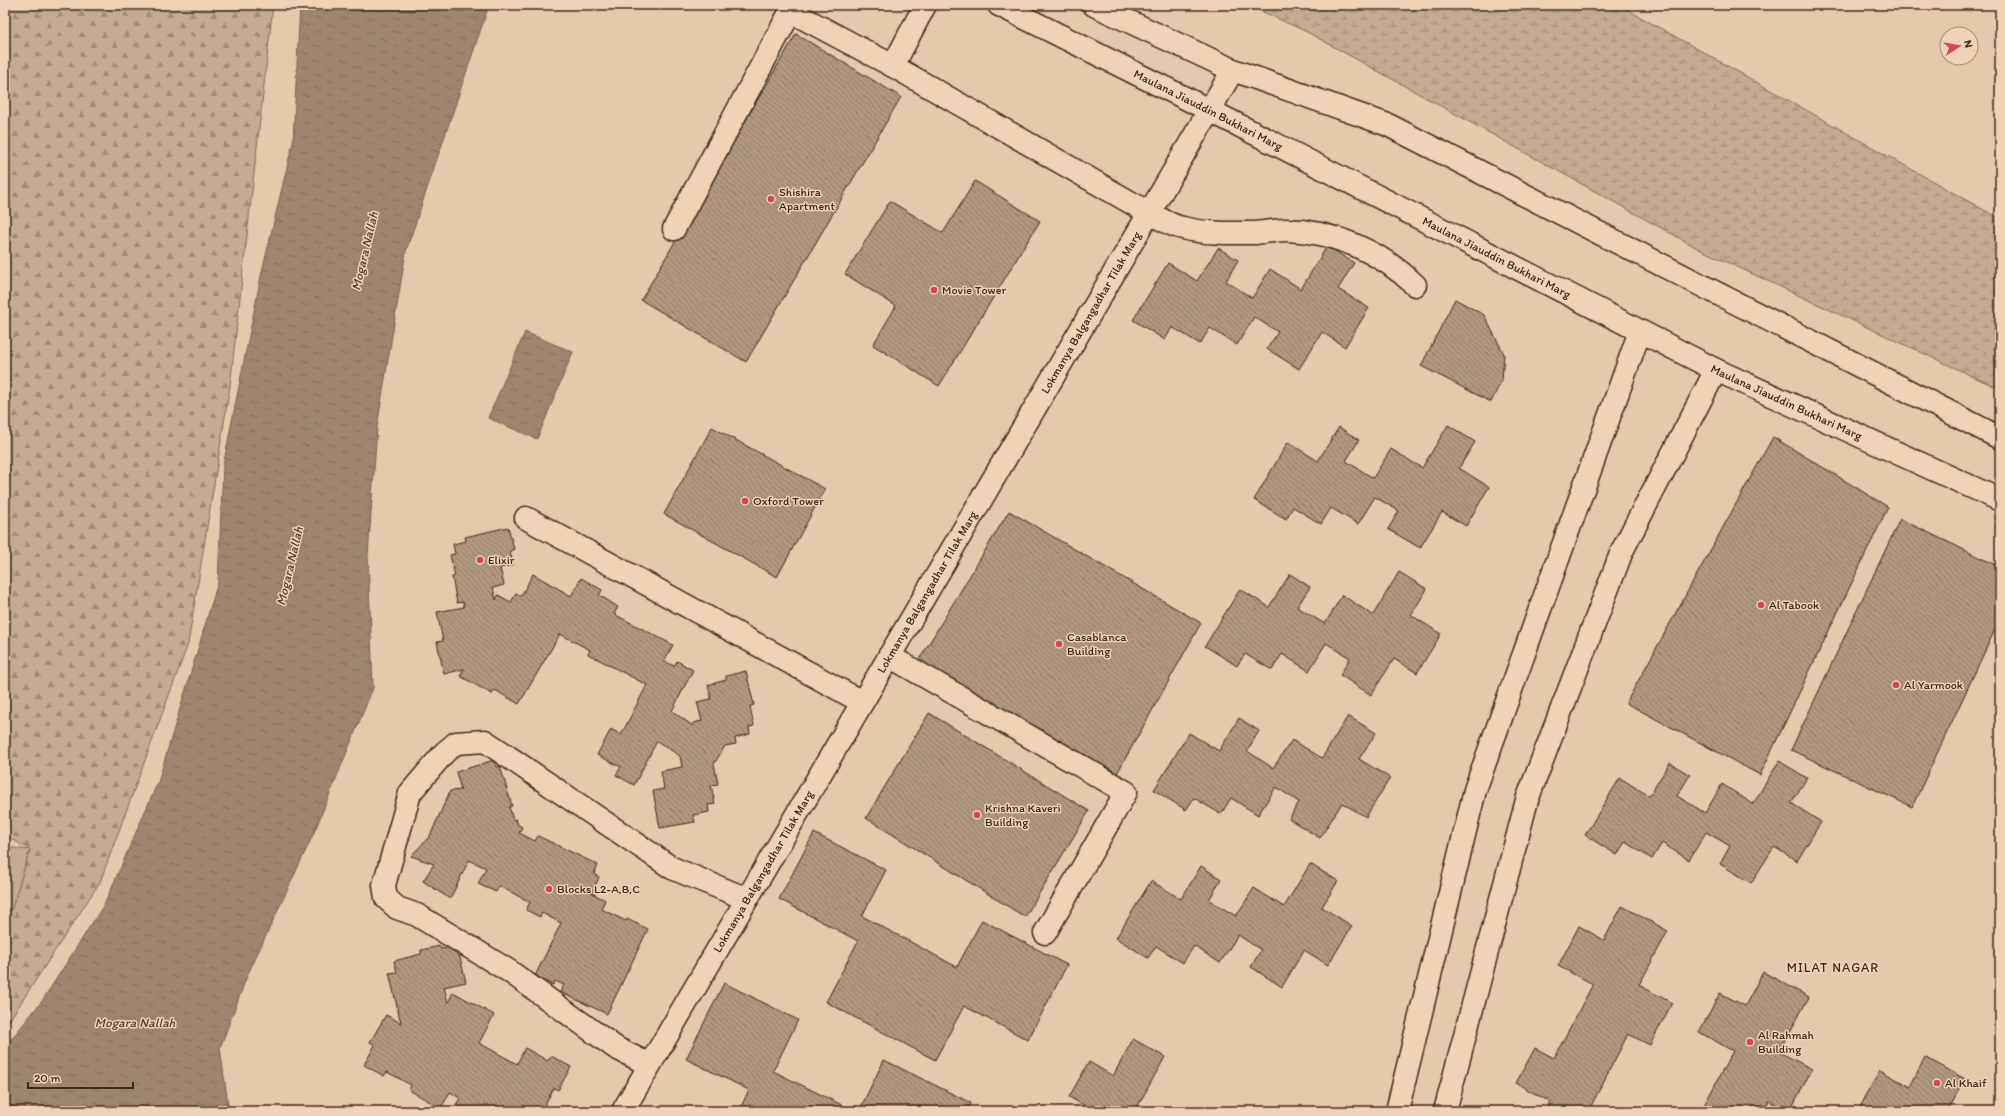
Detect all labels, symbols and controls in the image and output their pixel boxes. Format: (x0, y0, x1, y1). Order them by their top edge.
north arrow (1939, 26, 1979, 66)
text: N (1961, 39, 1975, 49)
street label: Maulana Jiauddin Bukhari Marg (1131, 67, 1286, 154)
place label: Shishira Apartment (779, 185, 836, 213)
marker: Shishira Apartment (766, 194, 776, 204)
water label: Mogara Nallah (348, 210, 381, 292)
street label: Maulana Jiauddin Bukhari Marg (1420, 214, 1574, 302)
street label: Lokmanya Balgangadhar Tilak Marg (1038, 228, 1144, 396)
place label: Movie Tower (942, 283, 1006, 297)
marker: Movie Tower (929, 285, 939, 295)
street label: Maulana Jiauddin Bukhari Marg (1708, 361, 1865, 443)
place label: Oxford Tower (753, 494, 824, 508)
marker: Oxford Tower (740, 496, 750, 506)
street label: Lokmanya Balgangadhar Tilak Marg (874, 508, 980, 675)
water label: Mogara Nallah (273, 525, 306, 607)
place label: Elixir (488, 553, 515, 567)
marker: Elixir (475, 555, 485, 565)
place label: Al Tabook (1769, 598, 1820, 612)
marker: Al Tabook (1756, 600, 1766, 610)
place label: Casablanca Building (1067, 630, 1127, 658)
marker: Casablanca Building (1054, 639, 1064, 649)
place label: Al Yarmook (1904, 678, 1964, 692)
marker: Al Yarmook (1891, 680, 1901, 690)
street label: Lokmanya Balgangadhar Tilak Marg (710, 787, 817, 955)
place label: Krishna Kaveri Building (985, 801, 1061, 829)
marker: Krishna Kaveri Building (972, 810, 982, 820)
place label: Blocks L2-A,B,C (557, 882, 640, 896)
marker: Blocks L2-A,B,C (544, 884, 554, 894)
district label: MILAT NAGAR (1787, 960, 1879, 975)
water label: Mogara Nallah (95, 1015, 176, 1030)
place label: Al Rahmah Building (1758, 1028, 1814, 1056)
marker: Al Rahmah Building (1745, 1037, 1755, 1047)
scale bar (28, 1064, 133, 1090)
text: 20 m (34, 1071, 61, 1085)
place label: Al Khaif (1945, 1076, 1987, 1090)
marker: Al Khaif (1932, 1078, 1942, 1088)

